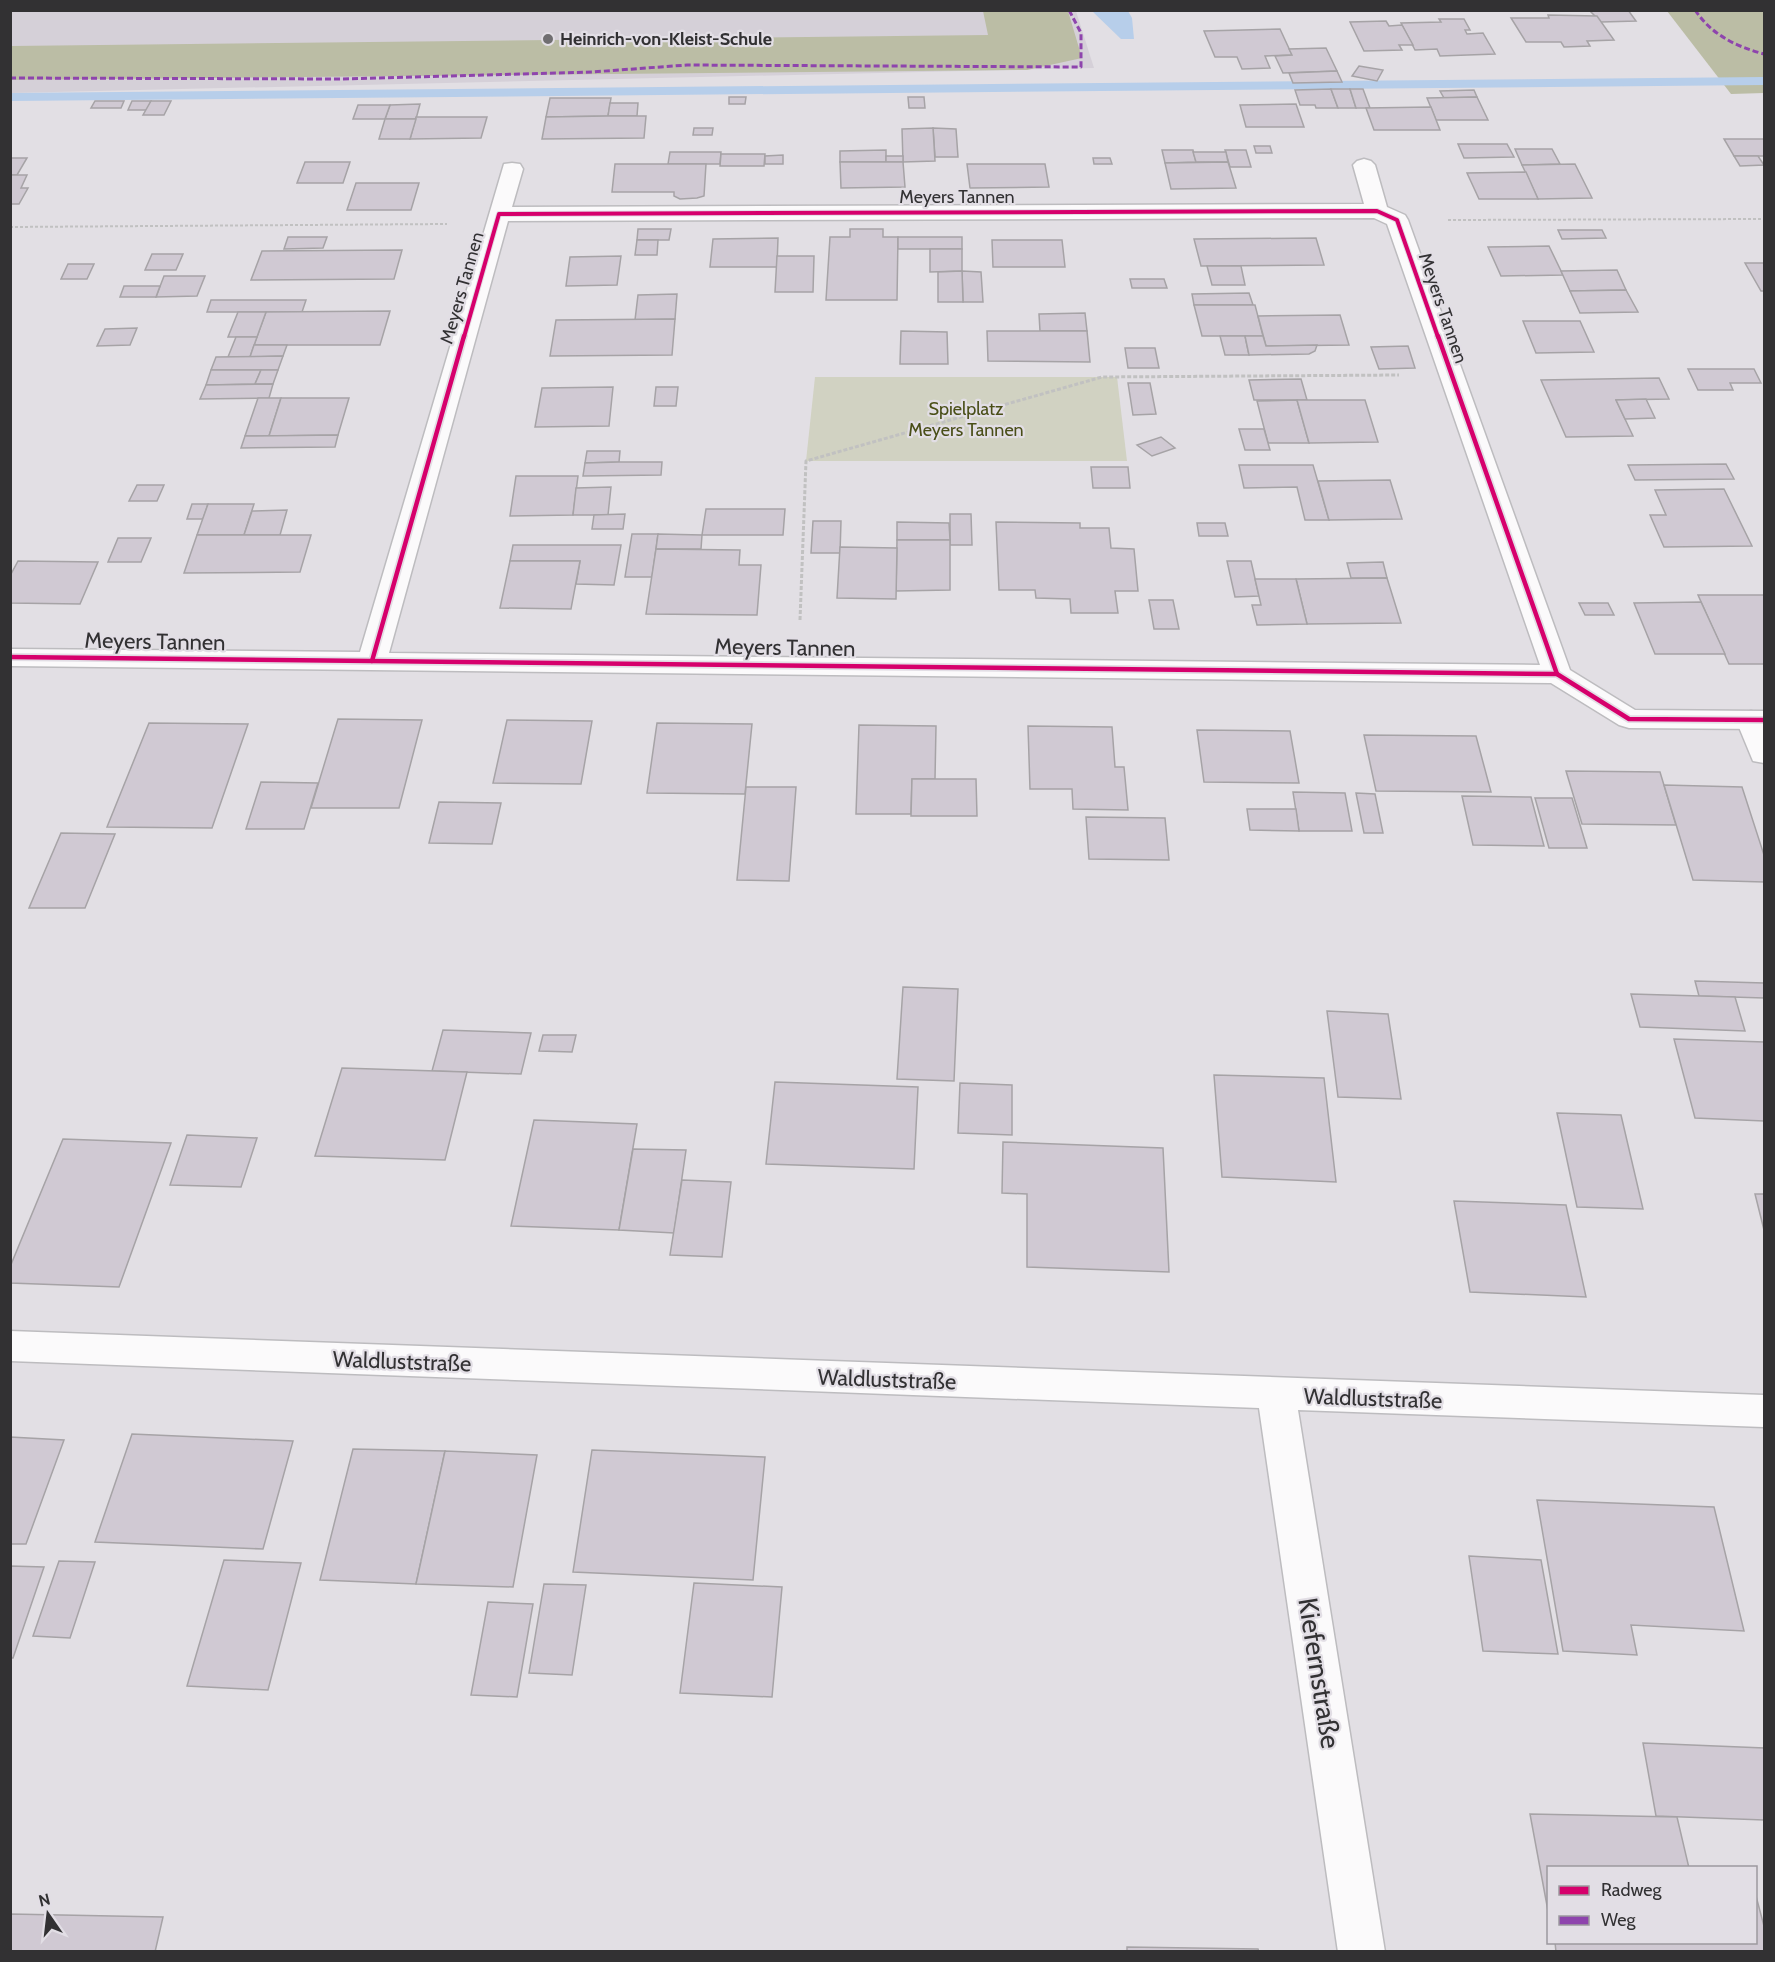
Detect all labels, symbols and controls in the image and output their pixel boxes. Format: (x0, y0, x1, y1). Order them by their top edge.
place label: Heinrich-von-Kleist-Schule (560, 28, 772, 50)
marker: Heinrich-von-Kleist-Schule (541, 32, 555, 46)
street label: Meyers Tannen (899, 186, 1015, 208)
street label: Meyers Tannen (436, 230, 488, 346)
street label: Meyers Tannen (1414, 250, 1472, 366)
park label: Spielplatz Meyers Tannen (908, 398, 1024, 441)
street label: Meyers Tannen (84, 627, 226, 656)
street label: Meyers Tannen (714, 633, 856, 662)
street label: Waldluststraße (332, 1346, 472, 1377)
street label: Waldluststraße (817, 1364, 957, 1395)
street label: Waldluststraße (1303, 1383, 1443, 1414)
street label: Kiefernstraße (1291, 1595, 1348, 1751)
legend (1547, 1866, 1757, 1944)
text: Radweg (1601, 1879, 1663, 1901)
north arrow (18, 1884, 78, 1944)
text: N (37, 1889, 52, 1911)
text: Weg (1601, 1909, 1637, 1931)

